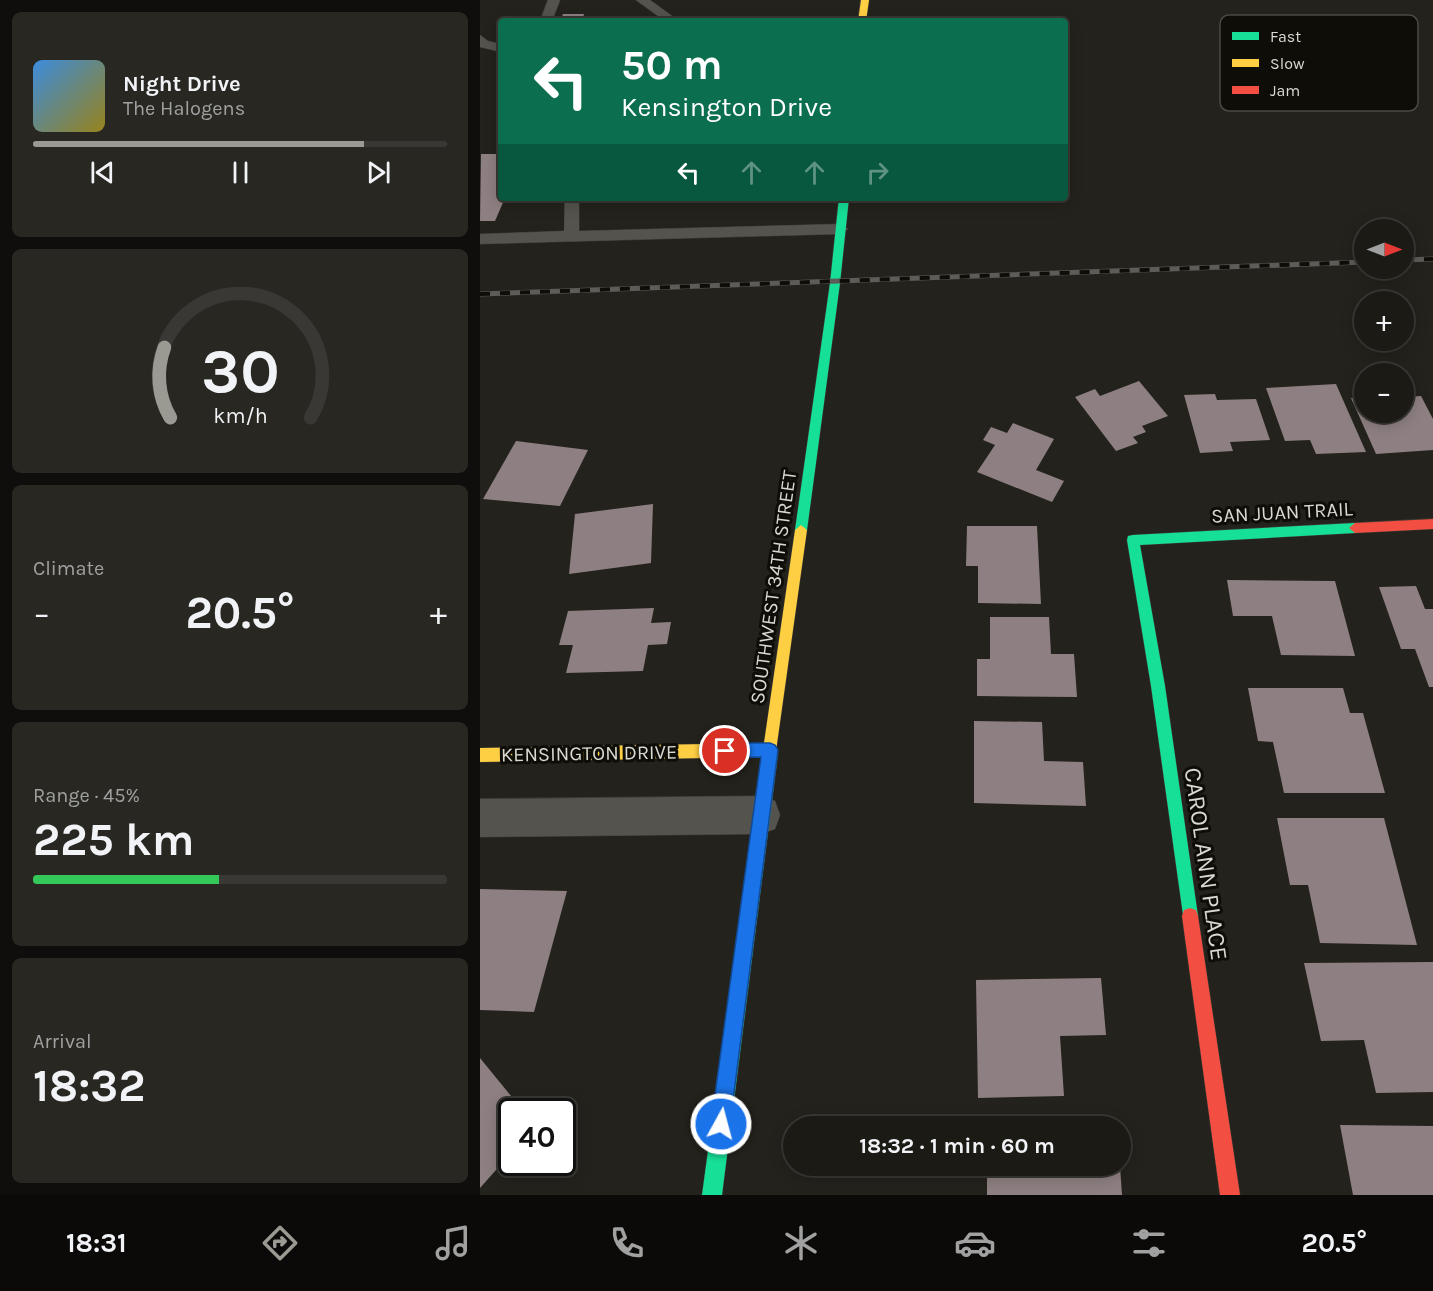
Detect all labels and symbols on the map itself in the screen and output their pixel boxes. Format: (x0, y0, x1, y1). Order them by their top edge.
legend (1220, 15, 1418, 111)
text: Fast (1270, 27, 1301, 46)
text: Slow (1270, 54, 1305, 73)
text: Jam (1270, 81, 1300, 100)
north arrow (1354, 219, 1414, 279)
street label: SOUTHWEST 34TH STREET (746, 469, 801, 705)
street label: SAN JUAN TRAIL (1211, 497, 1354, 528)
pin (699, 725, 750, 776)
street label: KENSINGTON DRIVE (501, 740, 677, 767)
street label: CAROL ANN PLACE (1179, 766, 1233, 962)
position arrow (689, 1092, 753, 1156)
speed limit sign: 40 (498, 1098, 576, 1176)

